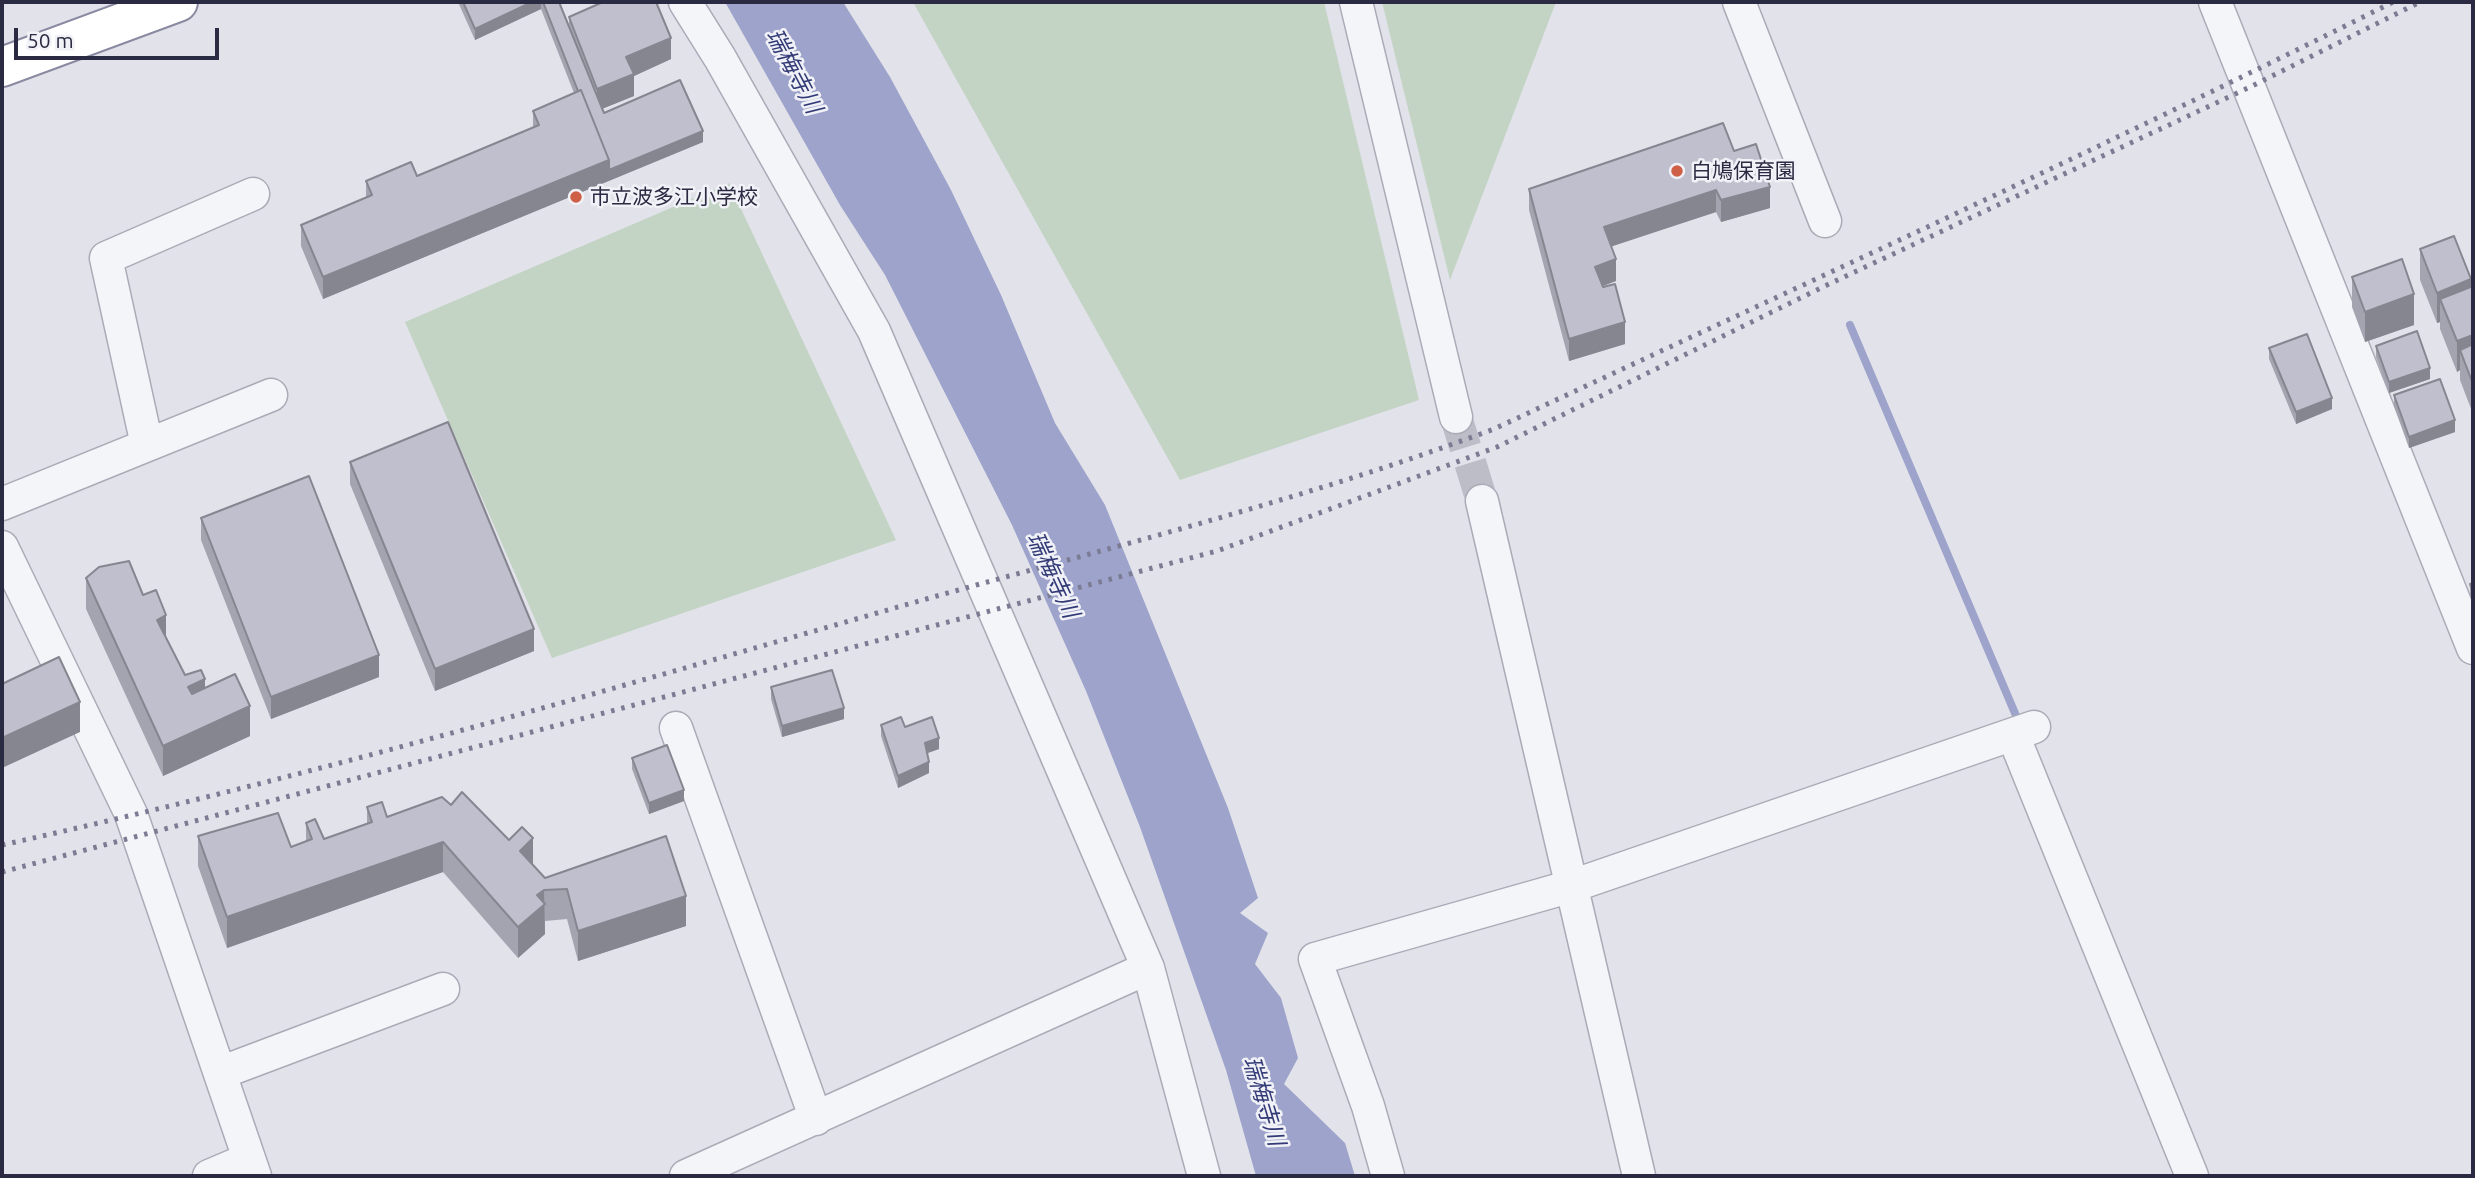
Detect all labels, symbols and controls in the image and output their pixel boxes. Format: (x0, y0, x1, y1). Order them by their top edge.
scale bar (18, 14, 222, 58)
water label: 瑞梅寺川 (760, 24, 828, 118)
text: 50 m (27, 28, 74, 52)
place label: 白鳩保育園 (1691, 158, 1796, 184)
marker: 白鳩保育園 (1669, 163, 1685, 179)
place label: 市立波多江小学校 (590, 184, 758, 210)
marker: 市立波多江小学校 (568, 189, 584, 205)
water label: 瑞梅寺川 (1021, 527, 1085, 623)
water label: 瑞梅寺川 (1237, 1053, 1291, 1149)

